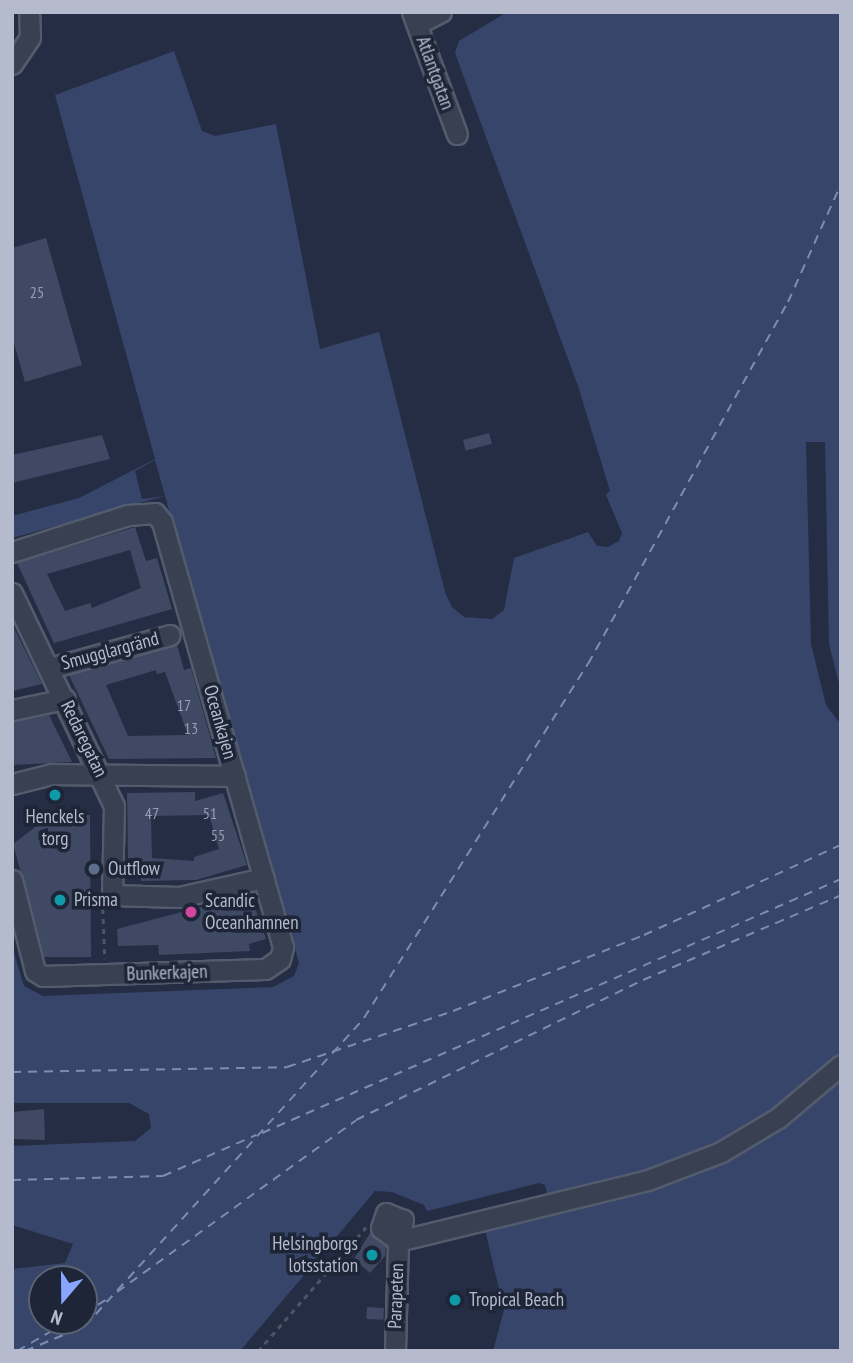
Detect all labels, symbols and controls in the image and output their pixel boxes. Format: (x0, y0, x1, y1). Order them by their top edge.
street label: Atlantgatan (411, 33, 459, 113)
house number: 25 (30, 282, 44, 302)
street label: Smugglargränd (59, 627, 161, 675)
street label: Oceankajen (199, 682, 241, 762)
house number: 17 (177, 695, 191, 715)
street label: Redaregatan (56, 697, 112, 781)
house number: 13 (184, 718, 198, 738)
marker: Henckels torg (47, 787, 63, 803)
house number: 47 (145, 803, 159, 823)
house number: 51 (203, 803, 217, 823)
place label: Henckels torg (25, 806, 85, 850)
house number: 55 (211, 825, 225, 845)
place label: Outflow (108, 858, 160, 880)
marker: Outflow (86, 861, 102, 877)
place label: Prisma (74, 889, 118, 911)
place label: Scandic Oceanhamnen (205, 890, 299, 934)
marker: Prisma (52, 892, 68, 908)
marker: Scandic Oceanhamnen (183, 904, 199, 920)
street label: Bunkerkajen (126, 960, 208, 986)
place label: Helsingborgs lotsstation (272, 1233, 358, 1277)
marker: Helsingborgs lotsstation (364, 1247, 380, 1263)
street label: Parapeten (383, 1263, 409, 1329)
north arrow (28, 1265, 98, 1335)
place label: Tropical Beach (469, 1289, 564, 1311)
marker: Tropical Beach (447, 1292, 463, 1308)
text: N (48, 1305, 65, 1331)

